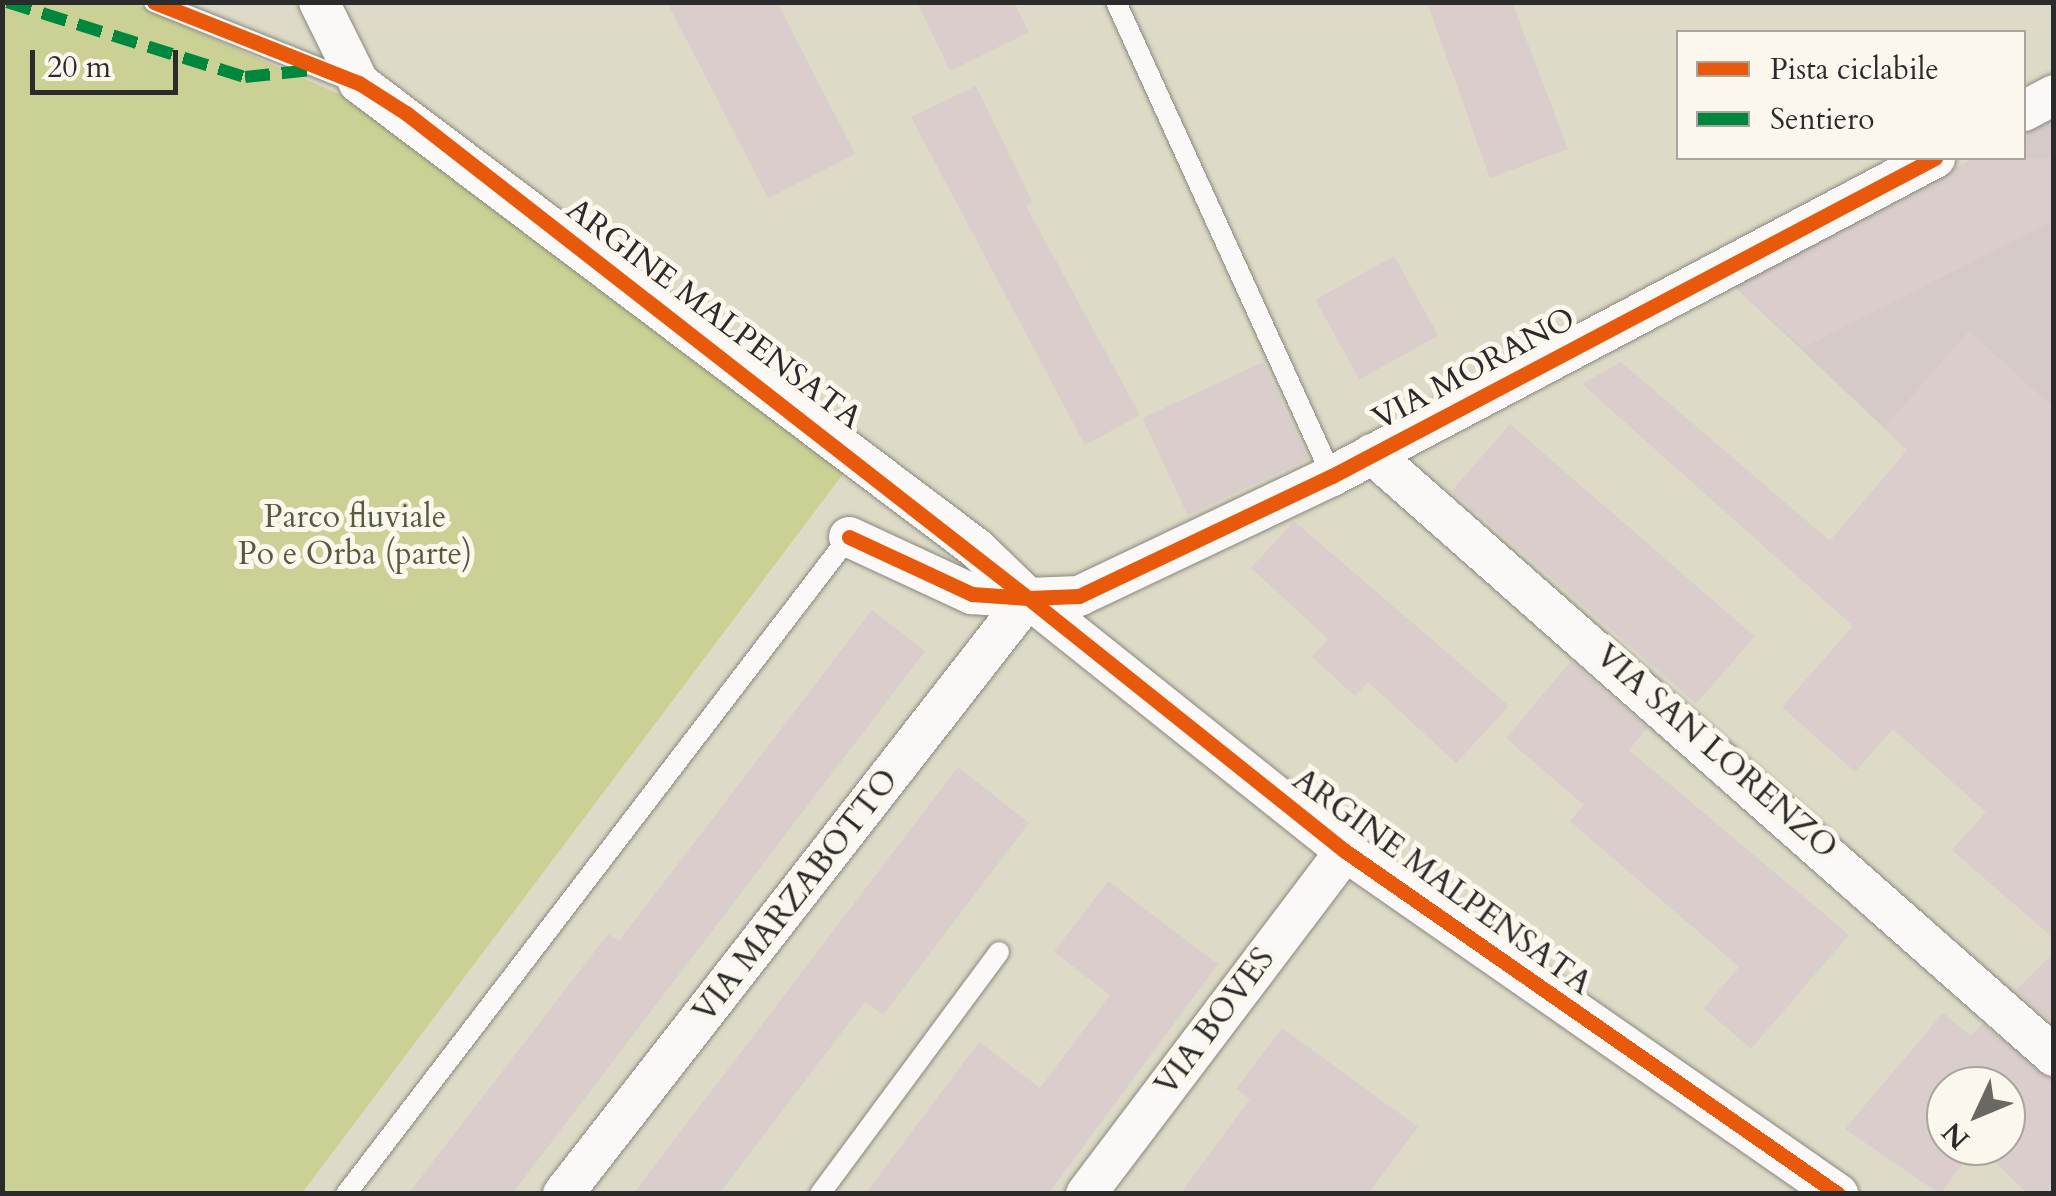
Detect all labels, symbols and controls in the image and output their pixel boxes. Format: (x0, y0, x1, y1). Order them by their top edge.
scale bar (35, 30, 182, 92)
legend (1676, 30, 2026, 160)
text: 20 m (47, 47, 111, 88)
text: Pista ciclabile (1770, 49, 1939, 90)
text: Sentiero (1770, 99, 1874, 140)
street label: ARGINE MALPENSATA (559, 190, 869, 438)
street label: VIA MORANO (1366, 300, 1582, 438)
park label: Parco fluviale Po e Orba (parte) (238, 499, 472, 574)
street label: VIA SAN LORENZO (1587, 637, 1845, 867)
street label: ARGINE MALPENSATA (1285, 761, 1599, 1003)
street label: VIA MARZABOTTO (685, 762, 907, 1030)
street label: VIA BOVES (1147, 941, 1283, 1103)
north arrow (1926, 1066, 2026, 1166)
text: N (1934, 1114, 1978, 1157)

